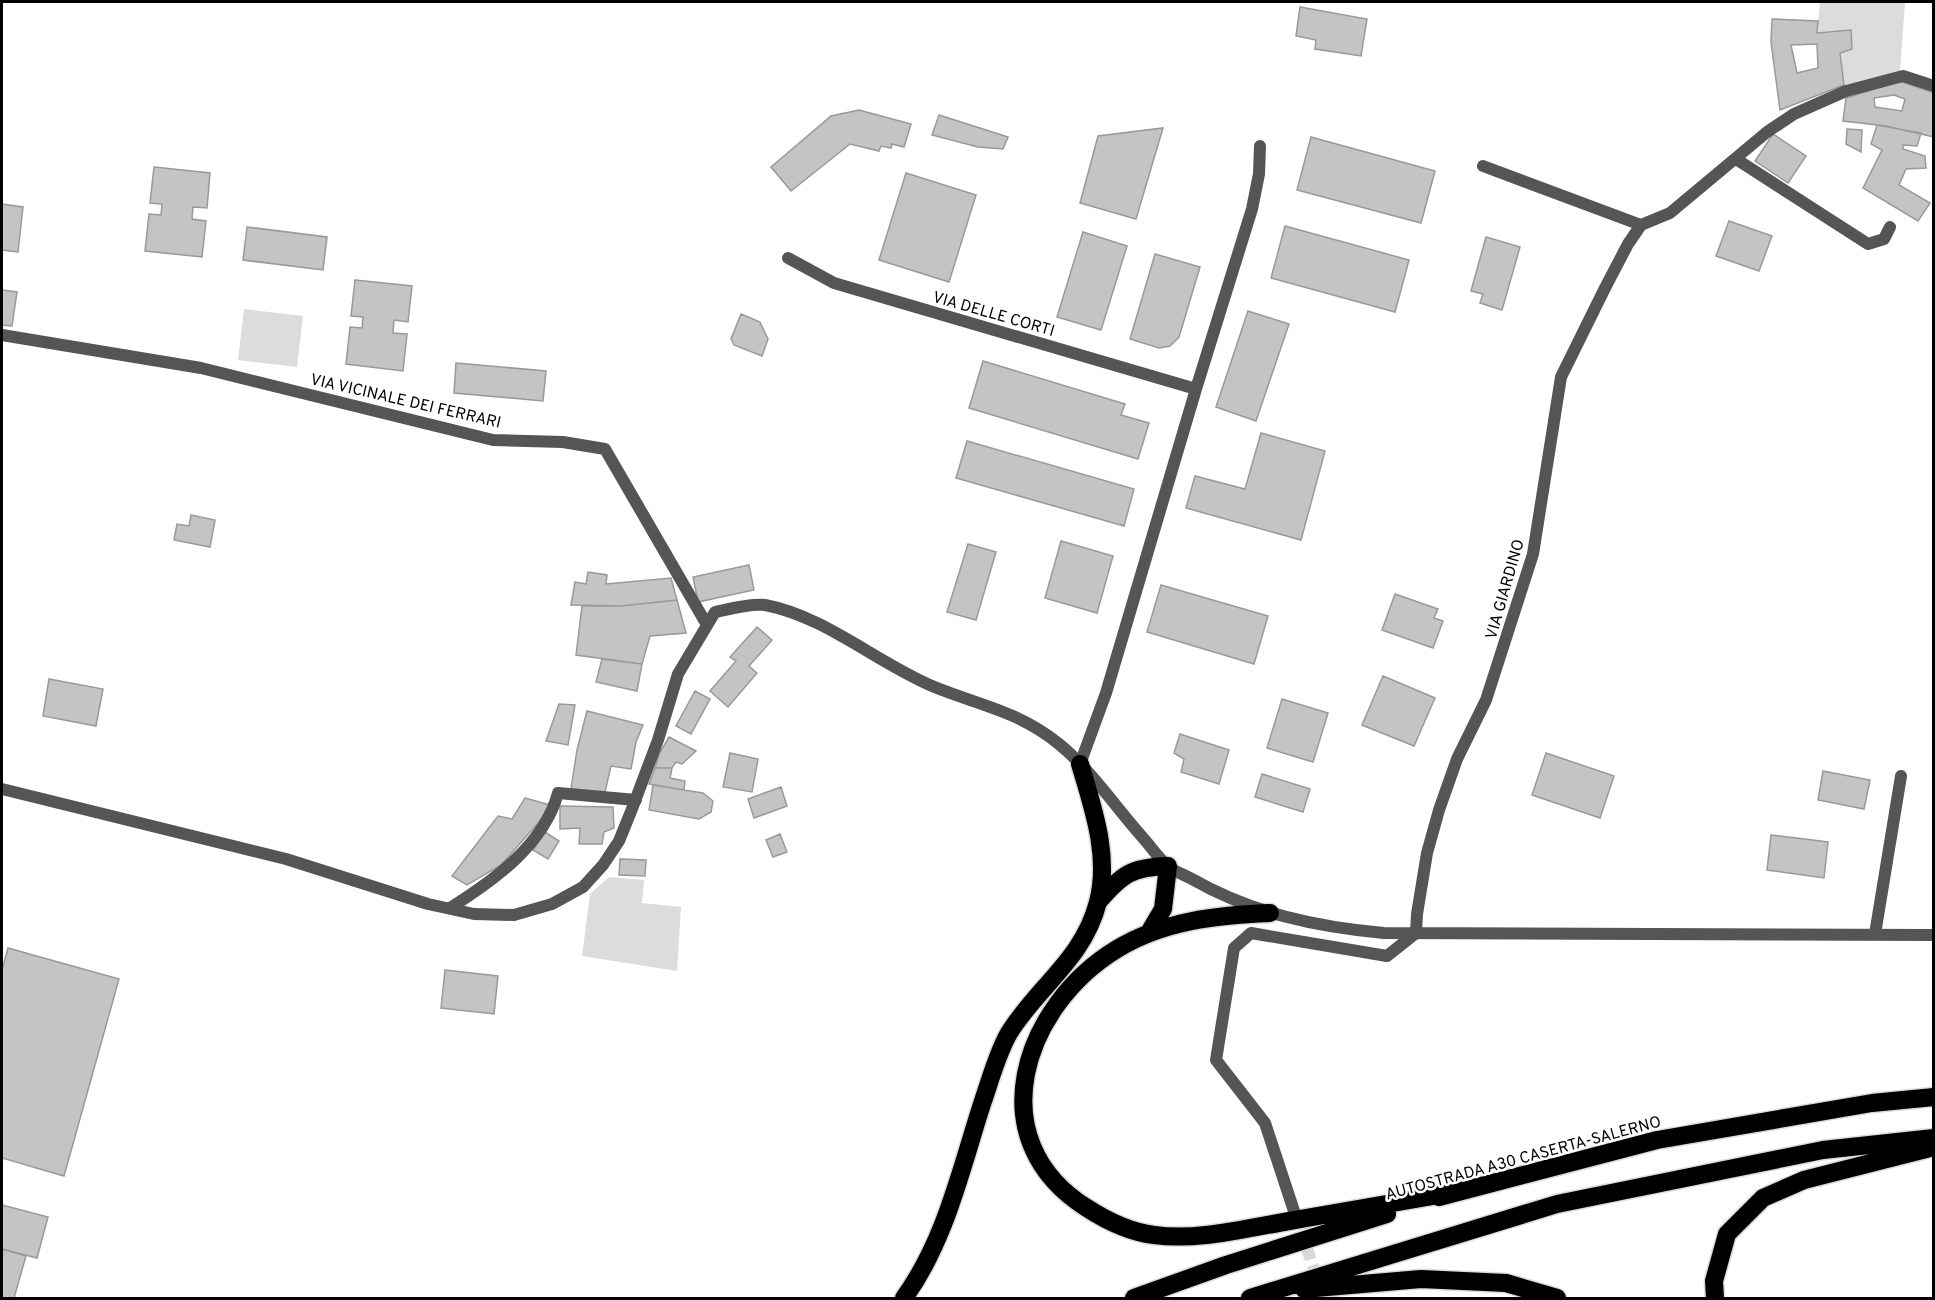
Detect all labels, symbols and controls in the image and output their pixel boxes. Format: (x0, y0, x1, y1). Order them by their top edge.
street label: VIA DELLE CORTI (930, 288, 1057, 342)
street label: VIA VICINALE DEI FERRARI (308, 370, 503, 434)
street label: VIA GIARDINO (1482, 537, 1530, 642)
street label: AUTOSTRADA A30 CASERTA-SALERNO (1383, 1112, 1664, 1205)

